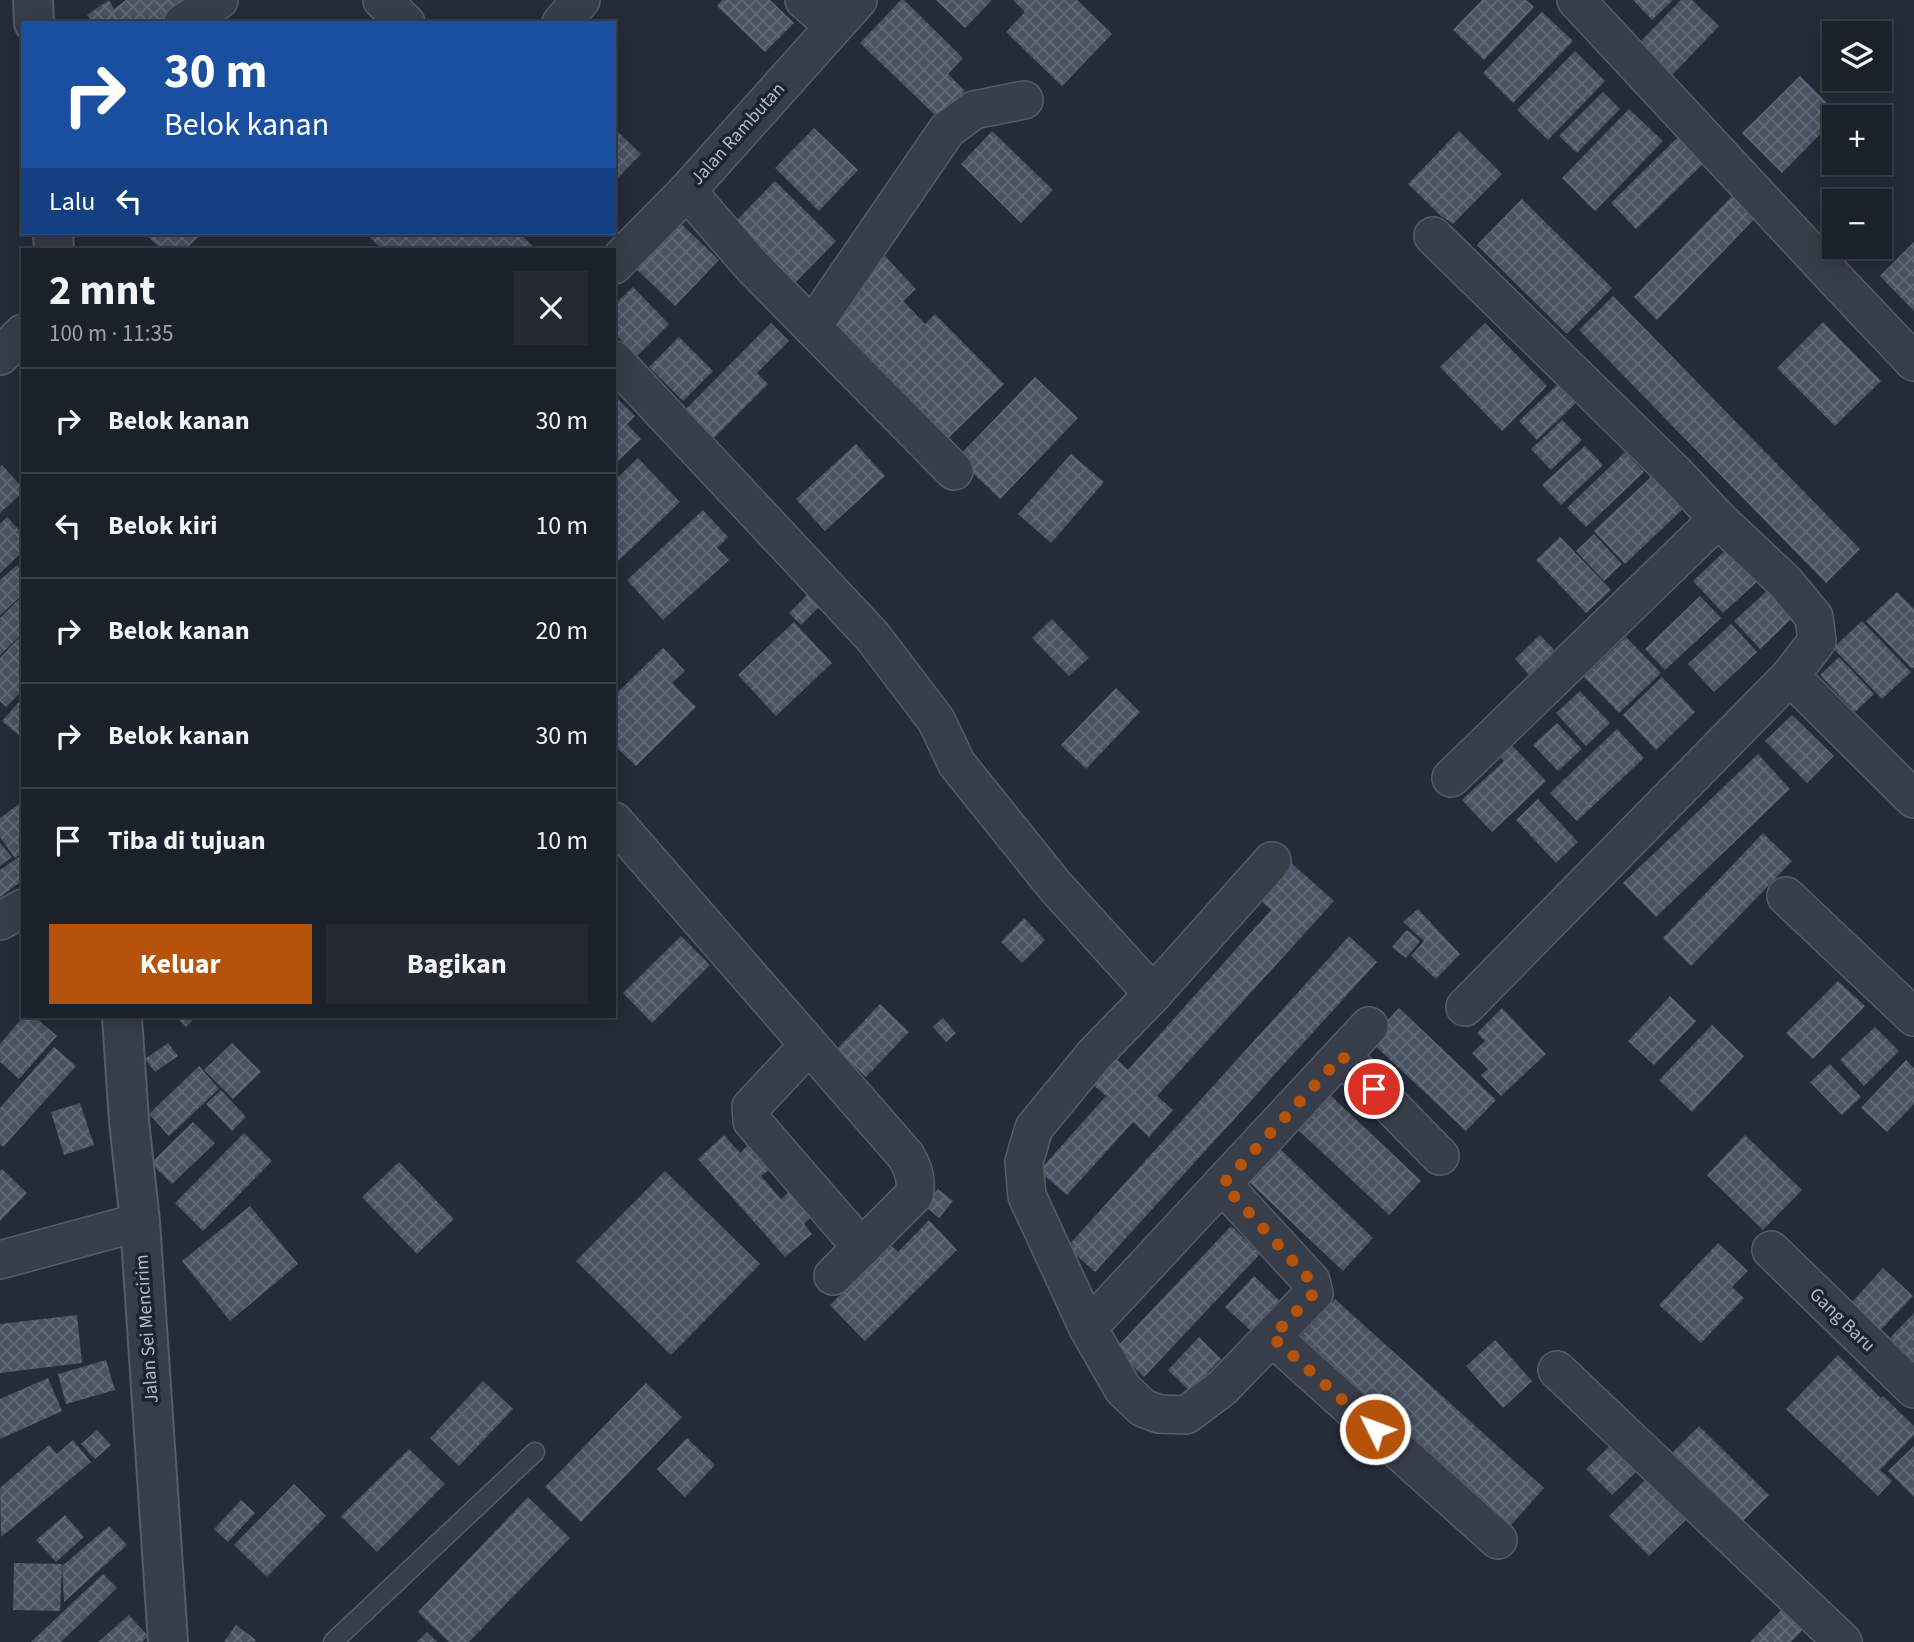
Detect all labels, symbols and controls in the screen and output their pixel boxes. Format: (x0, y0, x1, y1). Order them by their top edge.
map controls (1822, 21, 1892, 259)
button: layers (1822, 21, 1892, 91)
text: 30 m (164, 37, 268, 107)
icon: right (49, 49, 140, 140)
street label: Jalan Rambutan (684, 77, 792, 191)
text: Belok kanan (164, 102, 329, 148)
button: + (1822, 105, 1892, 175)
icon: left (110, 182, 148, 220)
text: Lalu (49, 183, 96, 220)
button: − (1822, 189, 1892, 259)
text: 2 mnt (49, 261, 156, 321)
button: close (514, 271, 588, 345)
text: 100 m · 11:35 (49, 317, 173, 350)
icon: right (49, 402, 87, 440)
text: Belok kanan (108, 402, 250, 439)
text: 30 m (535, 402, 588, 439)
icon: left (49, 507, 87, 545)
text: Belok kiri (108, 507, 217, 544)
text: 10 m (535, 507, 588, 544)
icon: right (49, 612, 87, 650)
text: Belok kanan (108, 612, 250, 649)
text: 20 m (535, 612, 588, 649)
icon: right (49, 717, 87, 755)
text: Belok kanan (108, 717, 250, 754)
text: 30 m (535, 717, 588, 754)
icon: arrive (49, 822, 87, 860)
text: Tiba di tujuan (108, 822, 266, 859)
text: 10 m (535, 822, 588, 859)
button: Keluar (49, 924, 312, 1004)
button: Bagikan (326, 924, 588, 1004)
pin (1344, 1059, 1404, 1119)
icon: arrive (1355, 1070, 1393, 1108)
street label: Jalan Sei Mencirim (128, 1254, 166, 1404)
street label: Gang Baru (1803, 1282, 1881, 1358)
position arrow (1338, 1392, 1412, 1466)

